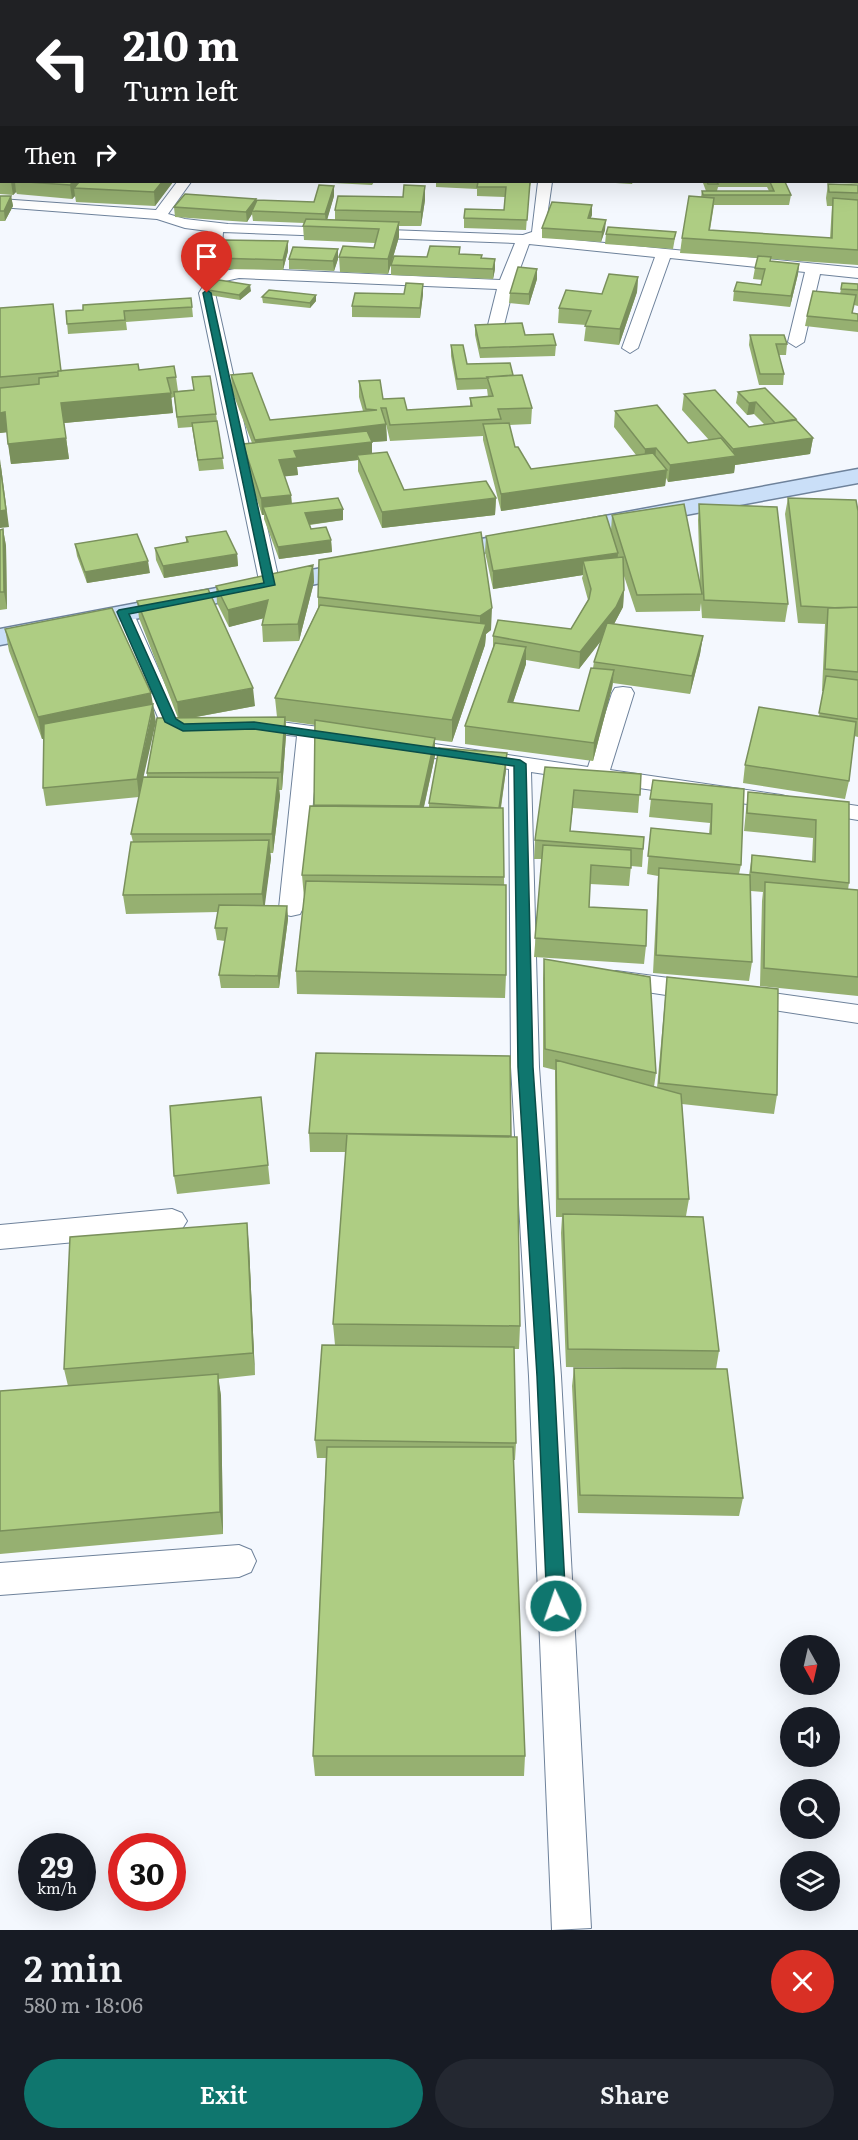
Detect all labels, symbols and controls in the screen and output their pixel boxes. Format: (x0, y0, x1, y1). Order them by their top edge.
text: 210 m (123, 12, 239, 74)
icon: left (24, 24, 102, 102)
text: Turn left (123, 69, 238, 109)
text: Then (24, 138, 77, 171)
icon: right (89, 138, 122, 171)
pin (181, 231, 232, 293)
icon: arrive (190, 240, 223, 273)
position arrow (524, 1574, 588, 1638)
north arrow (780, 1635, 840, 1695)
map controls (780, 1635, 840, 1911)
button: sound (780, 1707, 840, 1767)
button: search (780, 1779, 840, 1839)
speed limit sign: 30 (108, 1833, 186, 1911)
text: 29 (40, 1843, 74, 1887)
button: layers (780, 1851, 840, 1911)
text: km/h (37, 1876, 77, 1899)
text: 2 min (24, 1940, 123, 1993)
button: close (771, 1950, 834, 2013)
text: 580 m · 18:06 (24, 1989, 143, 2019)
button: Exit (24, 2059, 423, 2128)
button: Share (435, 2059, 834, 2128)

